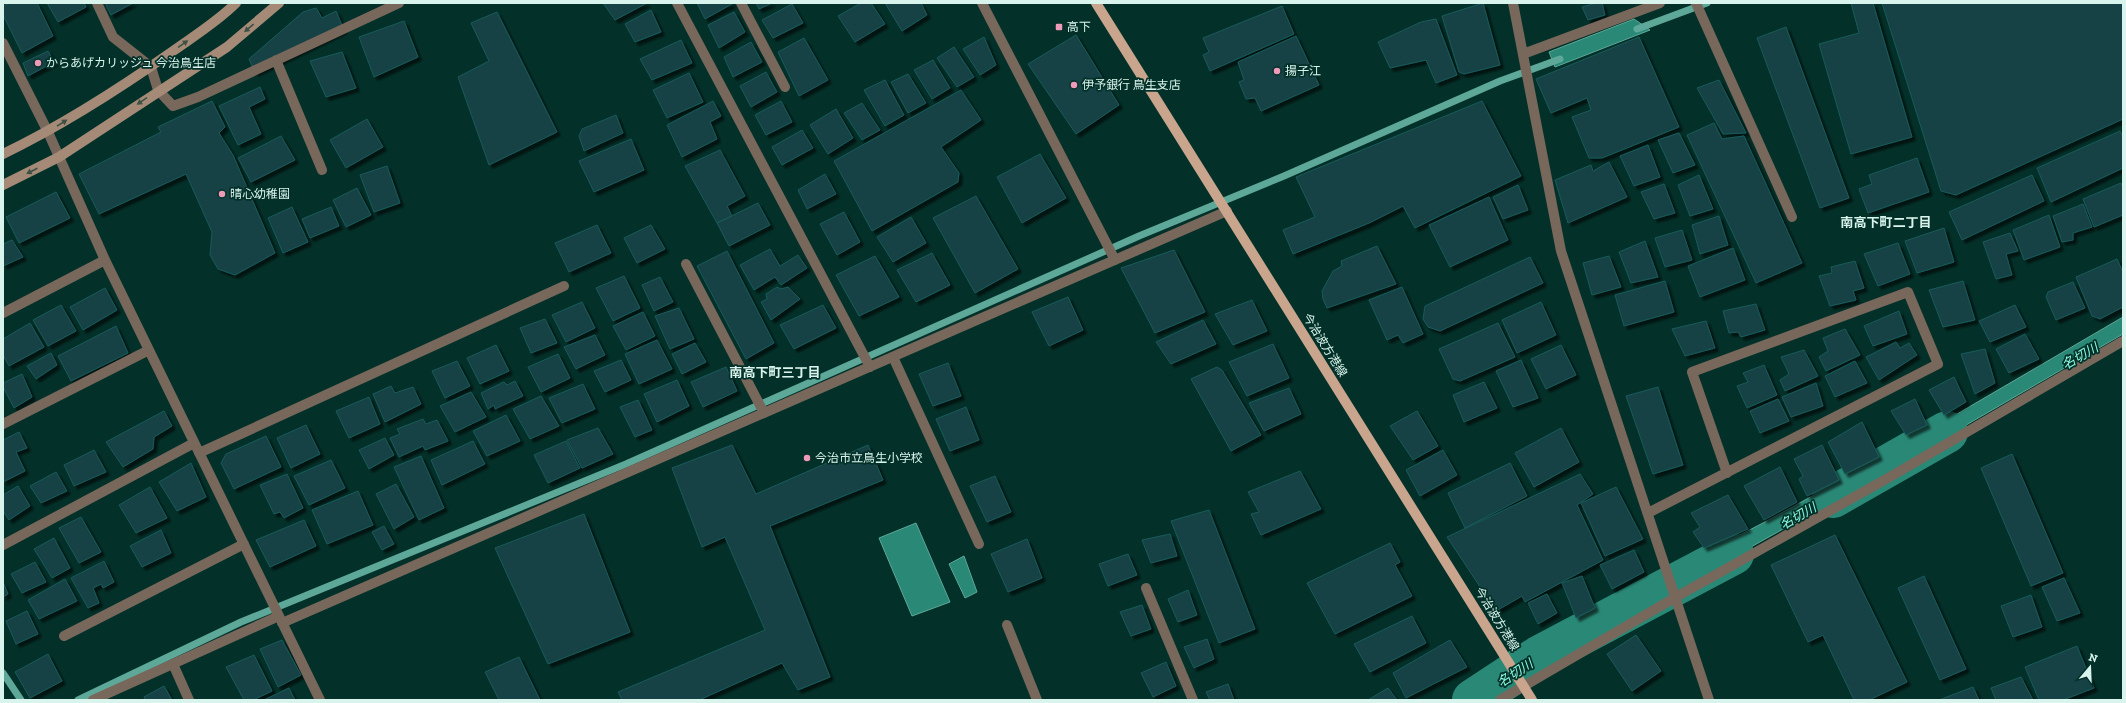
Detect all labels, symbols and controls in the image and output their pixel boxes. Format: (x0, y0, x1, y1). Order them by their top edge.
place label: 高下 (1067, 20, 1091, 34)
marker: 高下 (1054, 22, 1064, 32)
one-way arrow (244, 24, 255, 33)
one-way arrow (178, 40, 188, 48)
place label: からあげカリッジュ 今治鳥生店 (46, 56, 216, 70)
marker: からあげカリッジュ 今治鳥生店 (33, 58, 43, 68)
place label: 揚子江 (1285, 64, 1321, 78)
marker: 揚子江 (1272, 66, 1282, 76)
place label: 伊予銀行 鳥生支店 (1082, 78, 1181, 92)
marker: 伊予銀行 鳥生支店 (1069, 80, 1079, 90)
one-way arrow (136, 98, 148, 105)
one-way arrow (57, 119, 67, 127)
one-way arrow (27, 168, 38, 174)
place label: 晴心幼稚園 (230, 187, 290, 201)
marker: 晴心幼稚園 (217, 189, 227, 199)
district label: 南高下町二丁目 (1840, 215, 1932, 230)
street label: 今治波方港線 (1300, 311, 1350, 379)
water label: 名切川 (2059, 339, 2102, 372)
district label: 南高下町三丁目 (729, 365, 821, 380)
place label: 今治市立鳥生小学校 (815, 451, 923, 465)
marker: 今治市立鳥生小学校 (802, 453, 812, 463)
water label: 名切川 (1777, 499, 1820, 532)
street label: 今治波方港線 (1472, 585, 1522, 653)
north arrow (2070, 647, 2110, 687)
text: N (2087, 651, 2100, 666)
water label: 名切川 (1495, 655, 1537, 690)

